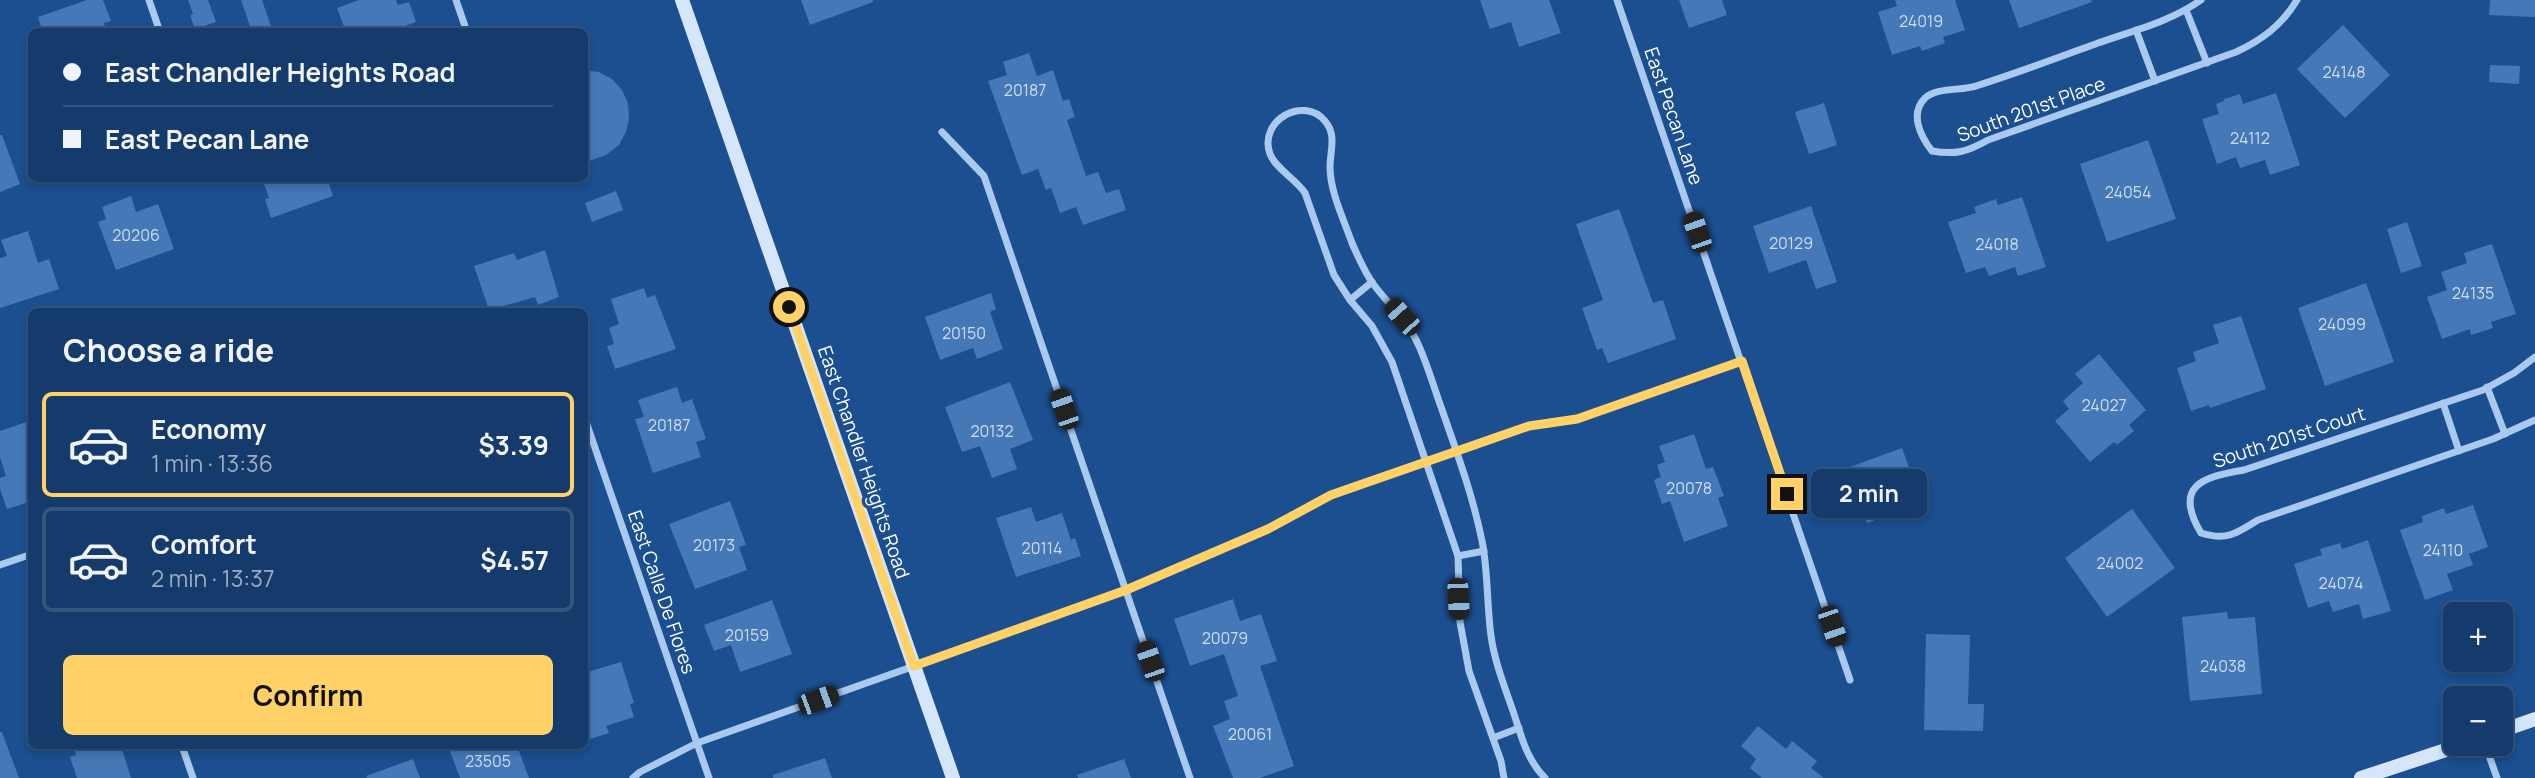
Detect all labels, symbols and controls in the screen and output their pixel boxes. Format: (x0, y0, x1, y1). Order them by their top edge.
house number: 24019 (1899, 10, 1943, 32)
street label: East Pecan Lane (1638, 44, 1710, 188)
text: East Chandler Heights Road (105, 54, 456, 90)
house number: 24148 (2322, 61, 2366, 83)
street label: South 201st Place (1953, 70, 2109, 148)
house number: 20187 (1004, 79, 1046, 101)
text: East Pecan Lane (105, 121, 310, 157)
house number: 24112 (2230, 127, 2270, 149)
house number: 24054 (2105, 181, 2151, 203)
car (1681, 209, 1714, 255)
house number: 20206 (112, 224, 160, 246)
house number: 20129 (1769, 232, 1813, 254)
house number: 24018 (1975, 233, 2019, 255)
house number: 24135 (2452, 282, 2494, 304)
route start (773, 291, 805, 323)
car (1381, 294, 1424, 340)
house number: 24099 (2318, 313, 2366, 335)
house number: 20150 (942, 322, 986, 344)
text: Choose a ride (63, 328, 274, 372)
street label: East Chandler Heights Road (812, 342, 916, 582)
car (1048, 386, 1081, 432)
house number: 24027 (2081, 394, 2127, 416)
street label: South 201st Court (2210, 400, 2368, 474)
text: Economy (151, 411, 266, 447)
icon: car (67, 413, 130, 476)
house number: 20187 (648, 414, 690, 436)
house number: 20132 (970, 420, 1014, 442)
text: $3.39 (478, 427, 549, 463)
text: 1 min · 13:36 (151, 447, 273, 479)
callout: 2 min (1812, 470, 1927, 518)
house number: 20078 (1666, 477, 1712, 499)
text: 2 min (1839, 477, 1899, 509)
route end (1771, 478, 1803, 510)
street label: East Calle De Flores (622, 507, 702, 677)
text: Comfort (151, 526, 257, 562)
icon: car (67, 528, 130, 591)
house number: 20173 (693, 534, 735, 556)
house number: 20114 (1022, 537, 1062, 559)
house number: 24110 (2423, 539, 2463, 561)
text: $4.57 (480, 542, 549, 578)
house number: 24002 (2097, 552, 2143, 574)
text: 2 min · 13:37 (151, 562, 275, 594)
house number: 24074 (2319, 572, 2363, 594)
car (1447, 577, 1470, 621)
map controls (2443, 602, 2513, 756)
button: + (2443, 602, 2513, 672)
car (1816, 603, 1849, 649)
house number: 20159 (725, 624, 769, 646)
house number: 20079 (1202, 627, 1248, 649)
car (1134, 638, 1167, 684)
button: Confirm (63, 655, 553, 735)
house number: 24038 (2200, 655, 2246, 677)
car (795, 683, 842, 717)
button: − (2443, 686, 2513, 756)
house number: 20061 (1228, 723, 1272, 745)
house number: 23505 (465, 750, 511, 772)

